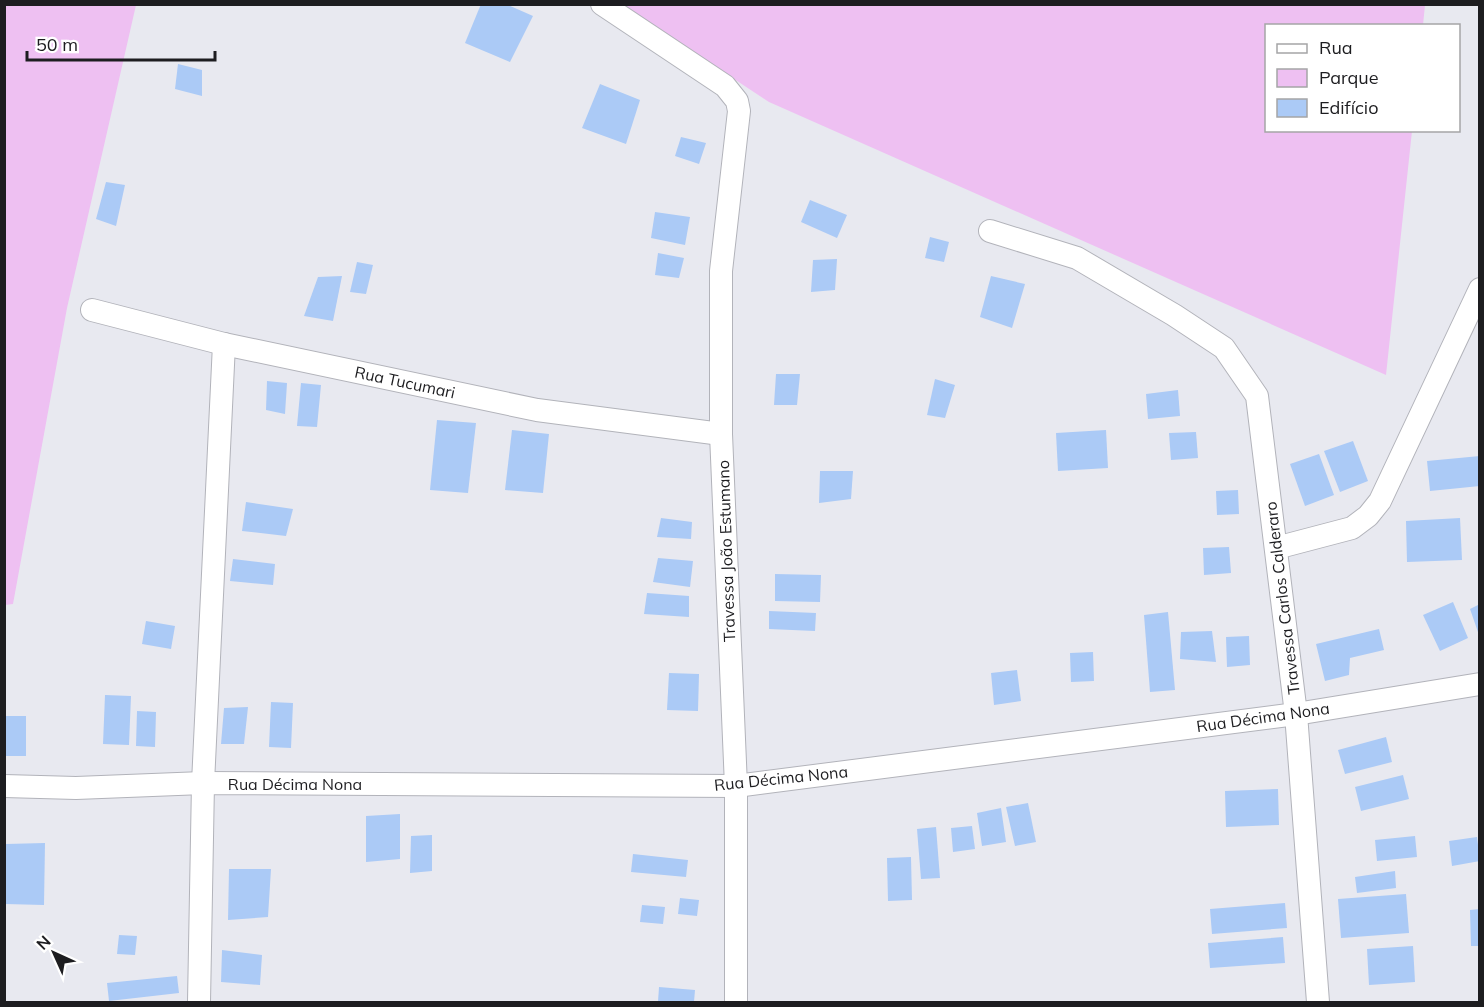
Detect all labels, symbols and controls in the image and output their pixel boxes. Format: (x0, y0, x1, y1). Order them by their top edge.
scale bar (27, 24, 214, 62)
legend (1265, 24, 1460, 132)
text: 50 m (36, 33, 78, 56)
text: Rua (1319, 36, 1353, 59)
text: Parque (1319, 66, 1378, 89)
text: Edifício (1319, 96, 1378, 119)
street label: Rua Tucumari (353, 362, 457, 402)
street label: Travessa João Estumano (713, 460, 739, 642)
street label: Travessa Carlos Calderaro (1260, 500, 1304, 696)
street label: Rua Décima Nona (1195, 698, 1331, 736)
street label: Rua Décima Nona (713, 761, 849, 795)
street label: Rua Décima Nona (228, 774, 362, 794)
north arrow (24, 923, 84, 983)
text: N (32, 931, 55, 954)

